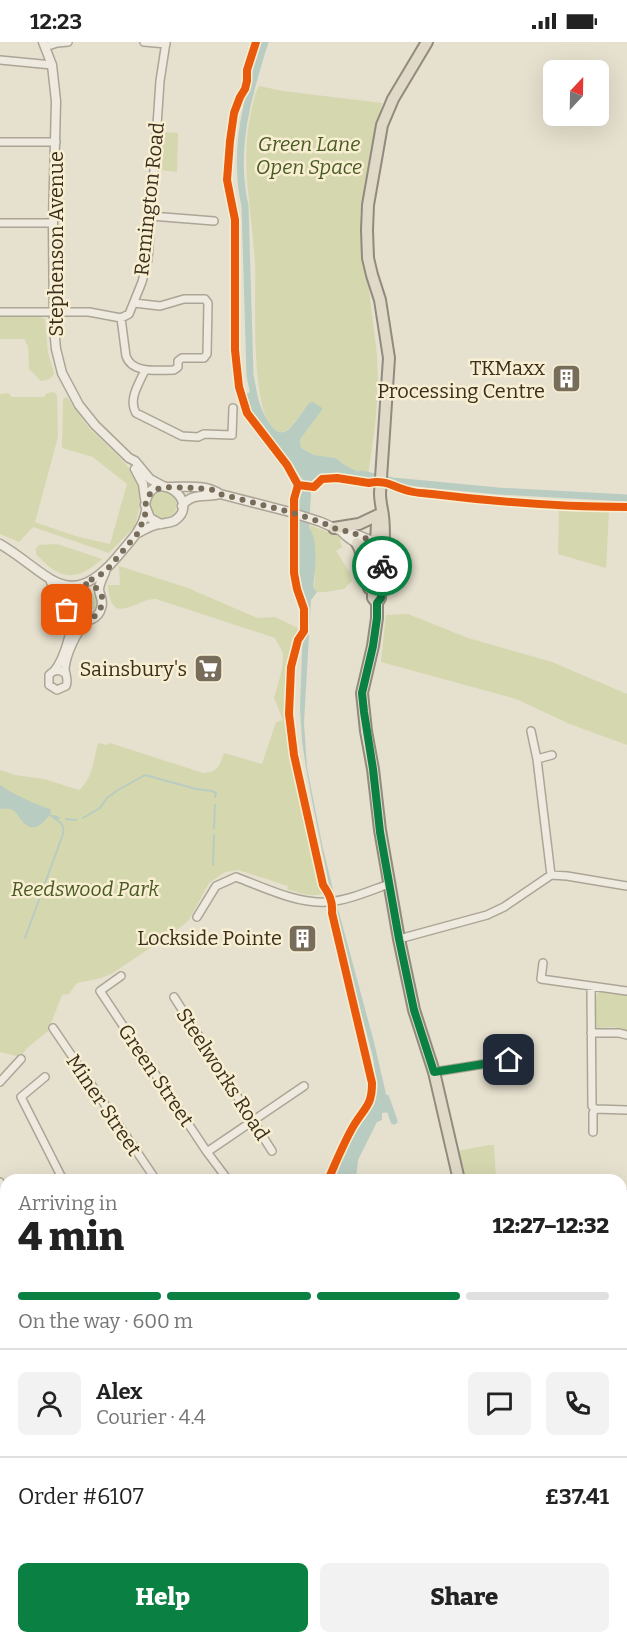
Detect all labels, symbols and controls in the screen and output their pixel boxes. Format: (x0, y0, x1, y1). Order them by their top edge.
text: 12:23 (30, 8, 82, 35)
north arrow (543, 60, 609, 126)
map controls (543, 60, 609, 126)
street label: Remington Road (129, 121, 169, 277)
park label: Green Lane Open Space (256, 132, 362, 179)
street label: Stephenson Avenue (44, 151, 68, 337)
place label: TKMaxx Processing Centre (377, 356, 545, 403)
building icon: TKMaxx Processing Centre (550, 363, 582, 395)
courier (352, 536, 412, 596)
icon: bike (366, 550, 399, 583)
pin (41, 584, 92, 635)
icon: bag (50, 593, 83, 626)
supermarket icon: Sainsbury's (192, 653, 224, 685)
place label: Sainsbury's (79, 657, 187, 681)
park label: Reedswood Park (11, 877, 159, 901)
building icon: Lockside Pointe (287, 922, 319, 954)
place label: Lockside Pointe (137, 926, 282, 950)
street label: Steelworks Road (171, 1003, 275, 1145)
street label: Green Street (113, 1019, 199, 1131)
pin (483, 1034, 534, 1085)
icon: home (492, 1043, 525, 1076)
street label: Miner Street (61, 1050, 147, 1160)
text: Arriving in (18, 1191, 117, 1215)
text: 12:27–12:32 (492, 1212, 609, 1239)
text: 4 min (18, 1214, 124, 1260)
text: On the way · 600 m (18, 1309, 193, 1333)
button: person (18, 1372, 81, 1435)
button: chat (468, 1372, 531, 1435)
button: phone (546, 1372, 609, 1435)
text: Alex (96, 1378, 142, 1405)
text: Courier · 4.4 (96, 1405, 206, 1429)
text: Order #6107 (18, 1483, 144, 1510)
text: £37.41 (545, 1483, 609, 1510)
button: Help (18, 1563, 308, 1632)
button: Share (320, 1563, 609, 1632)

